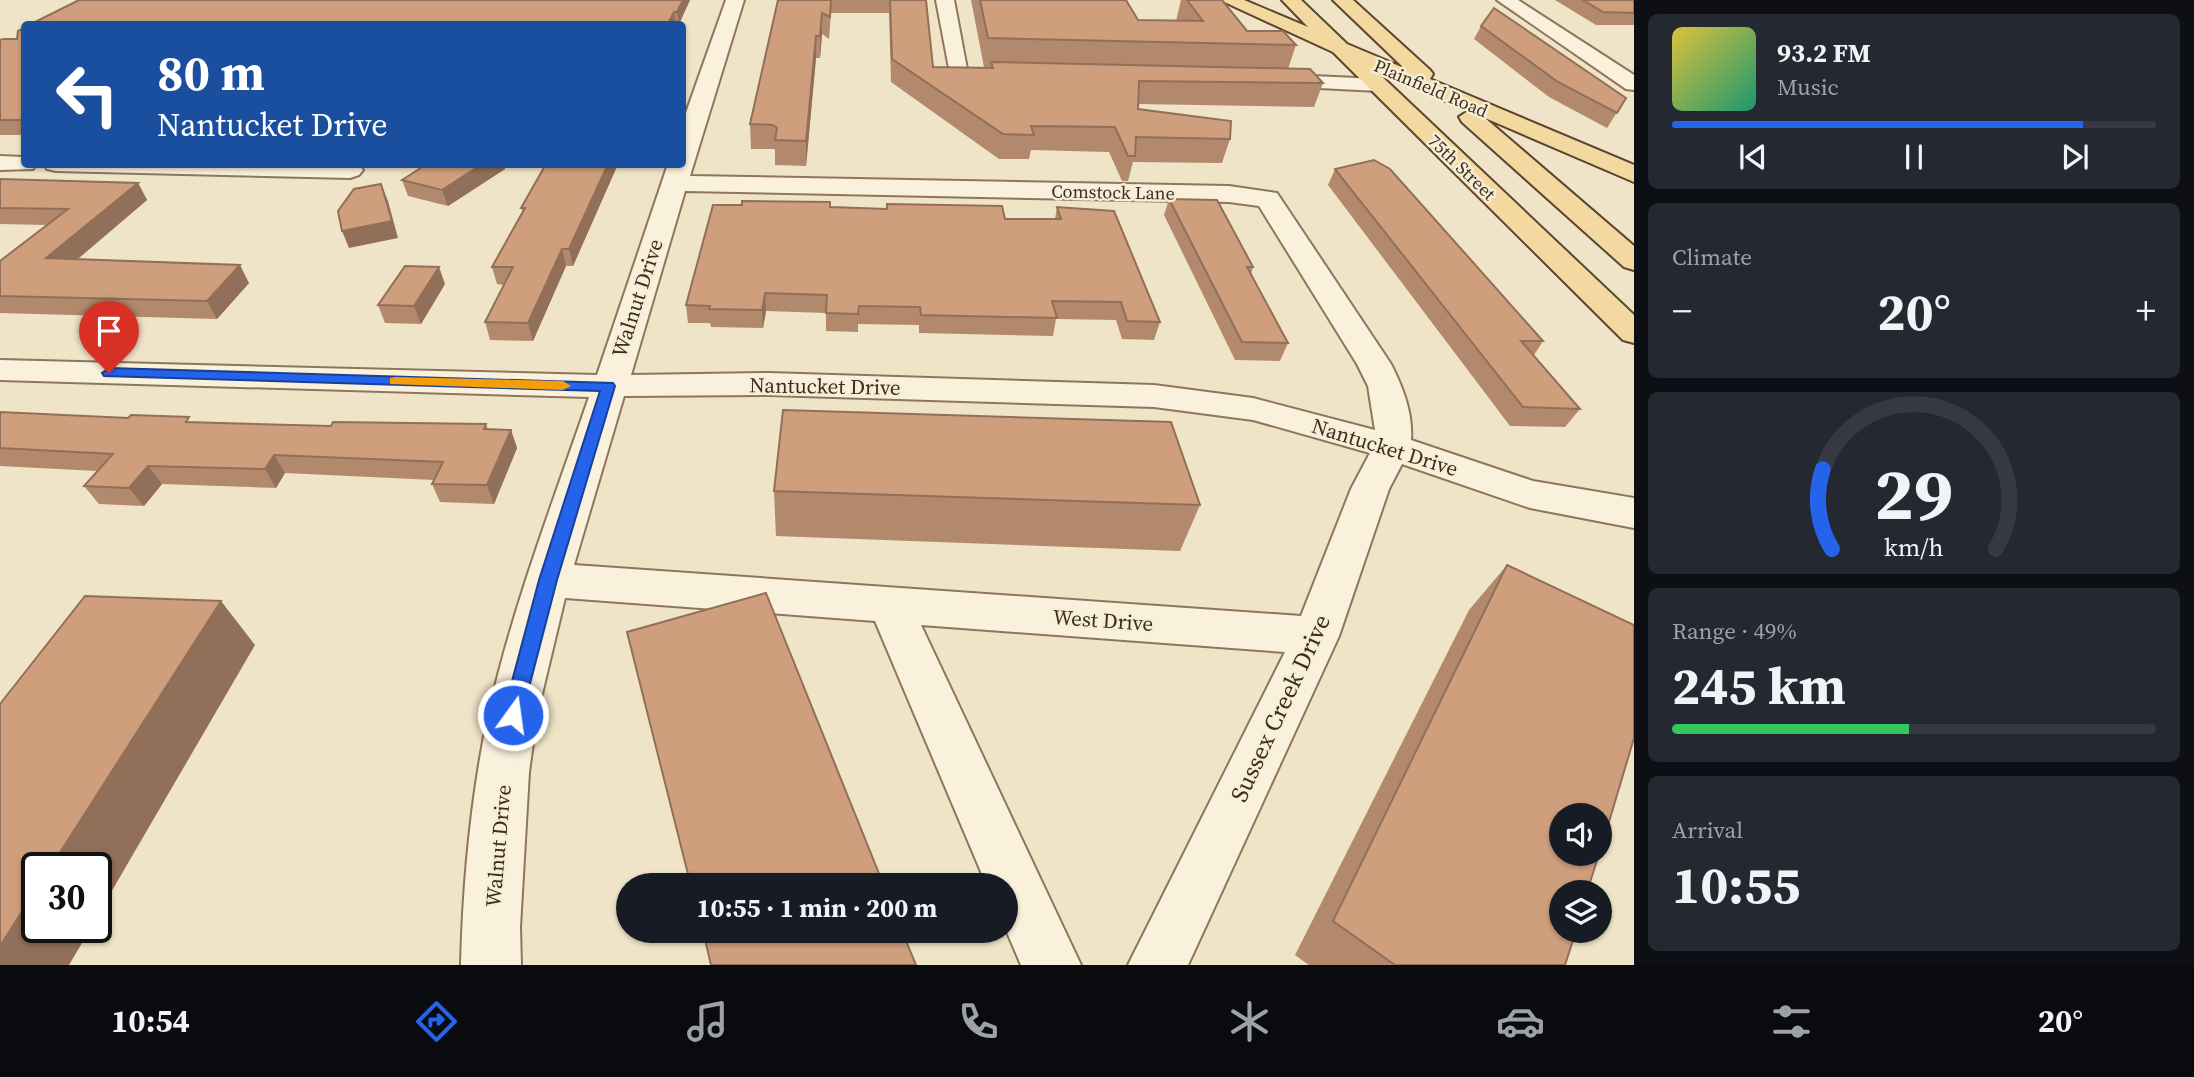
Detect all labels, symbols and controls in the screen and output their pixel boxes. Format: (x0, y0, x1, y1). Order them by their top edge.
text: 93.2 FM (1777, 35, 1871, 71)
text: 80 m (157, 39, 265, 106)
icon: left (42, 49, 133, 140)
street label: Plainfield Road (1370, 53, 1492, 123)
text: Music (1777, 71, 1839, 103)
text: Nantucket Drive (157, 103, 388, 147)
street label: 75th Street (1423, 128, 1501, 206)
icon: previous (1734, 138, 1772, 176)
icon: pause (1895, 138, 1933, 176)
icon: next (2056, 138, 2094, 176)
street label: Comstock Lane (1051, 178, 1175, 206)
street label: Walnut Drive (604, 235, 670, 361)
text: Climate (1672, 241, 1752, 273)
text: 20° (1877, 276, 1951, 347)
text: − (1672, 285, 1692, 337)
text: + (2136, 285, 2156, 337)
pin (79, 301, 139, 373)
icon: arrive (90, 312, 128, 350)
street label: Nantucket Drive (749, 370, 901, 402)
street label: Nantucket Drive (1308, 411, 1462, 483)
text: 29 (1875, 444, 1953, 543)
text: km/h (1884, 529, 1944, 563)
street label: West Drive (1052, 602, 1154, 638)
street label: Sussex Creek Drive (1222, 609, 1338, 807)
text: Range · 49% (1672, 615, 1797, 647)
text: 245 km (1672, 650, 1846, 721)
position arrow (476, 678, 550, 752)
street label: Walnut Drive (478, 784, 518, 908)
map controls (1549, 803, 1612, 943)
button: sound (1549, 803, 1612, 866)
text: Arrival (1672, 814, 1743, 846)
text: 10:55 (1672, 849, 1800, 920)
speed limit sign: 30 (21, 852, 112, 943)
button: layers (1549, 880, 1612, 943)
text: 10:55 · 1 min · 200 m (697, 890, 937, 926)
icon: directions (412, 997, 461, 1046)
icon: music (683, 997, 732, 1046)
icon: phone (954, 997, 1003, 1046)
icon: climate (1225, 997, 1274, 1046)
icon: car (1496, 997, 1545, 1046)
icon: filters (1767, 997, 1816, 1046)
text: 10:54 (111, 999, 190, 1043)
text: 20° (2038, 999, 2083, 1043)

